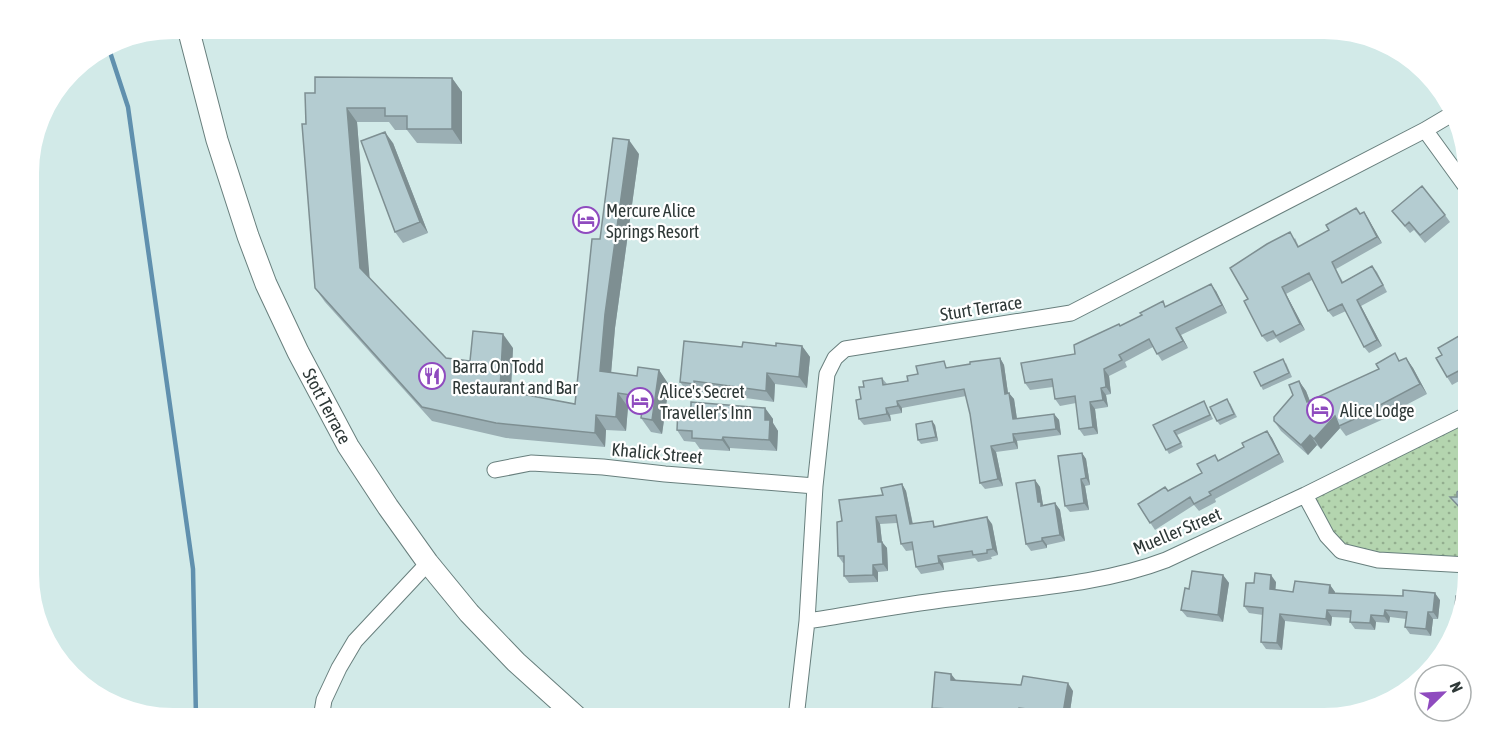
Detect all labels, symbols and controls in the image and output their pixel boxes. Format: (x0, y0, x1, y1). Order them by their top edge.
place label: Mercure Alice Springs Resort (606, 200, 699, 242)
hotel icon: Mercure Alice Springs Resort (571, 205, 601, 235)
street label: Sturt Terrace (939, 291, 1023, 325)
place label: Barra On Todd Restaurant and Bar (452, 356, 578, 398)
restaurant icon: Barra On Todd Restaurant and Bar (417, 361, 447, 391)
street label: Stott Terrace (298, 365, 356, 447)
place label: Alice's Secret Traveller's Inn (660, 381, 752, 423)
hotel icon: Alice's Secret Traveller's Inn (625, 386, 655, 416)
hotel icon: Alice Lodge (1305, 395, 1335, 425)
place label: Alice Lodge (1340, 400, 1415, 421)
street label: Khalick Street (611, 439, 703, 467)
street label: Mueller Street (1130, 503, 1224, 559)
north arrow (1413, 663, 1473, 723)
text: N (1447, 679, 1467, 695)

